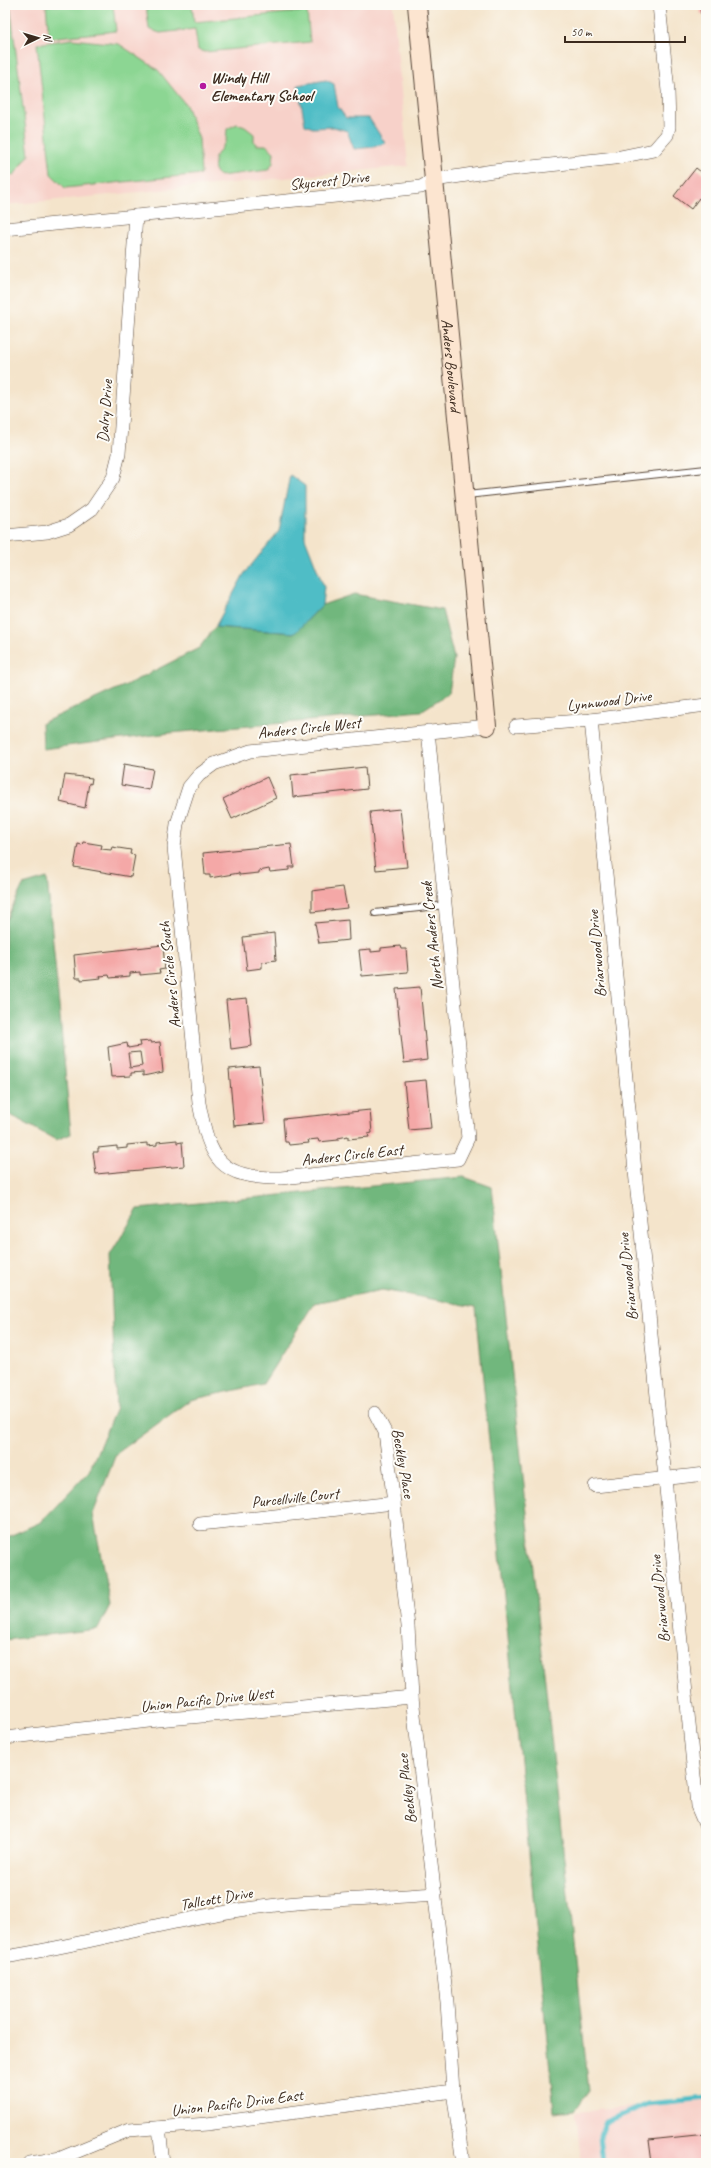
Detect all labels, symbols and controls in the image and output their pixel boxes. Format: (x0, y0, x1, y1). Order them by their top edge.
north arrow (18, 18, 58, 58)
scale bar (565, 18, 685, 44)
text: 50 m (571, 24, 593, 40)
text: N (41, 33, 55, 43)
place label: Windy Hill Elementary School (211, 68, 316, 106)
marker: Windy Hill Elementary School (198, 81, 208, 91)
street label: Skycrest Drive (289, 167, 371, 195)
street label: Anders Boulevard (437, 318, 466, 415)
street label: Dalry Drive (93, 377, 117, 443)
street label: Lynnwood Drive (566, 686, 654, 716)
street label: Anders Circle West (257, 712, 364, 743)
street label: North Anders Creek (416, 880, 448, 991)
street label: Briarwood Drive (583, 908, 611, 998)
street label: Anders Circle South (154, 920, 186, 1029)
street label: Anders Circle East (300, 1139, 407, 1170)
street label: Briarwood Drive (613, 1231, 643, 1321)
street label: Beckley Place (387, 1427, 419, 1501)
street label: Purcellville Court (250, 1483, 342, 1513)
street label: Briarwood Drive (645, 1553, 675, 1643)
street label: Union Pacific Drive West (140, 1683, 276, 1717)
street label: Beckley Place (393, 1751, 421, 1825)
street label: Tallcott Drive (179, 1882, 256, 1915)
street label: Union Pacific Drive East (170, 2085, 306, 2121)

